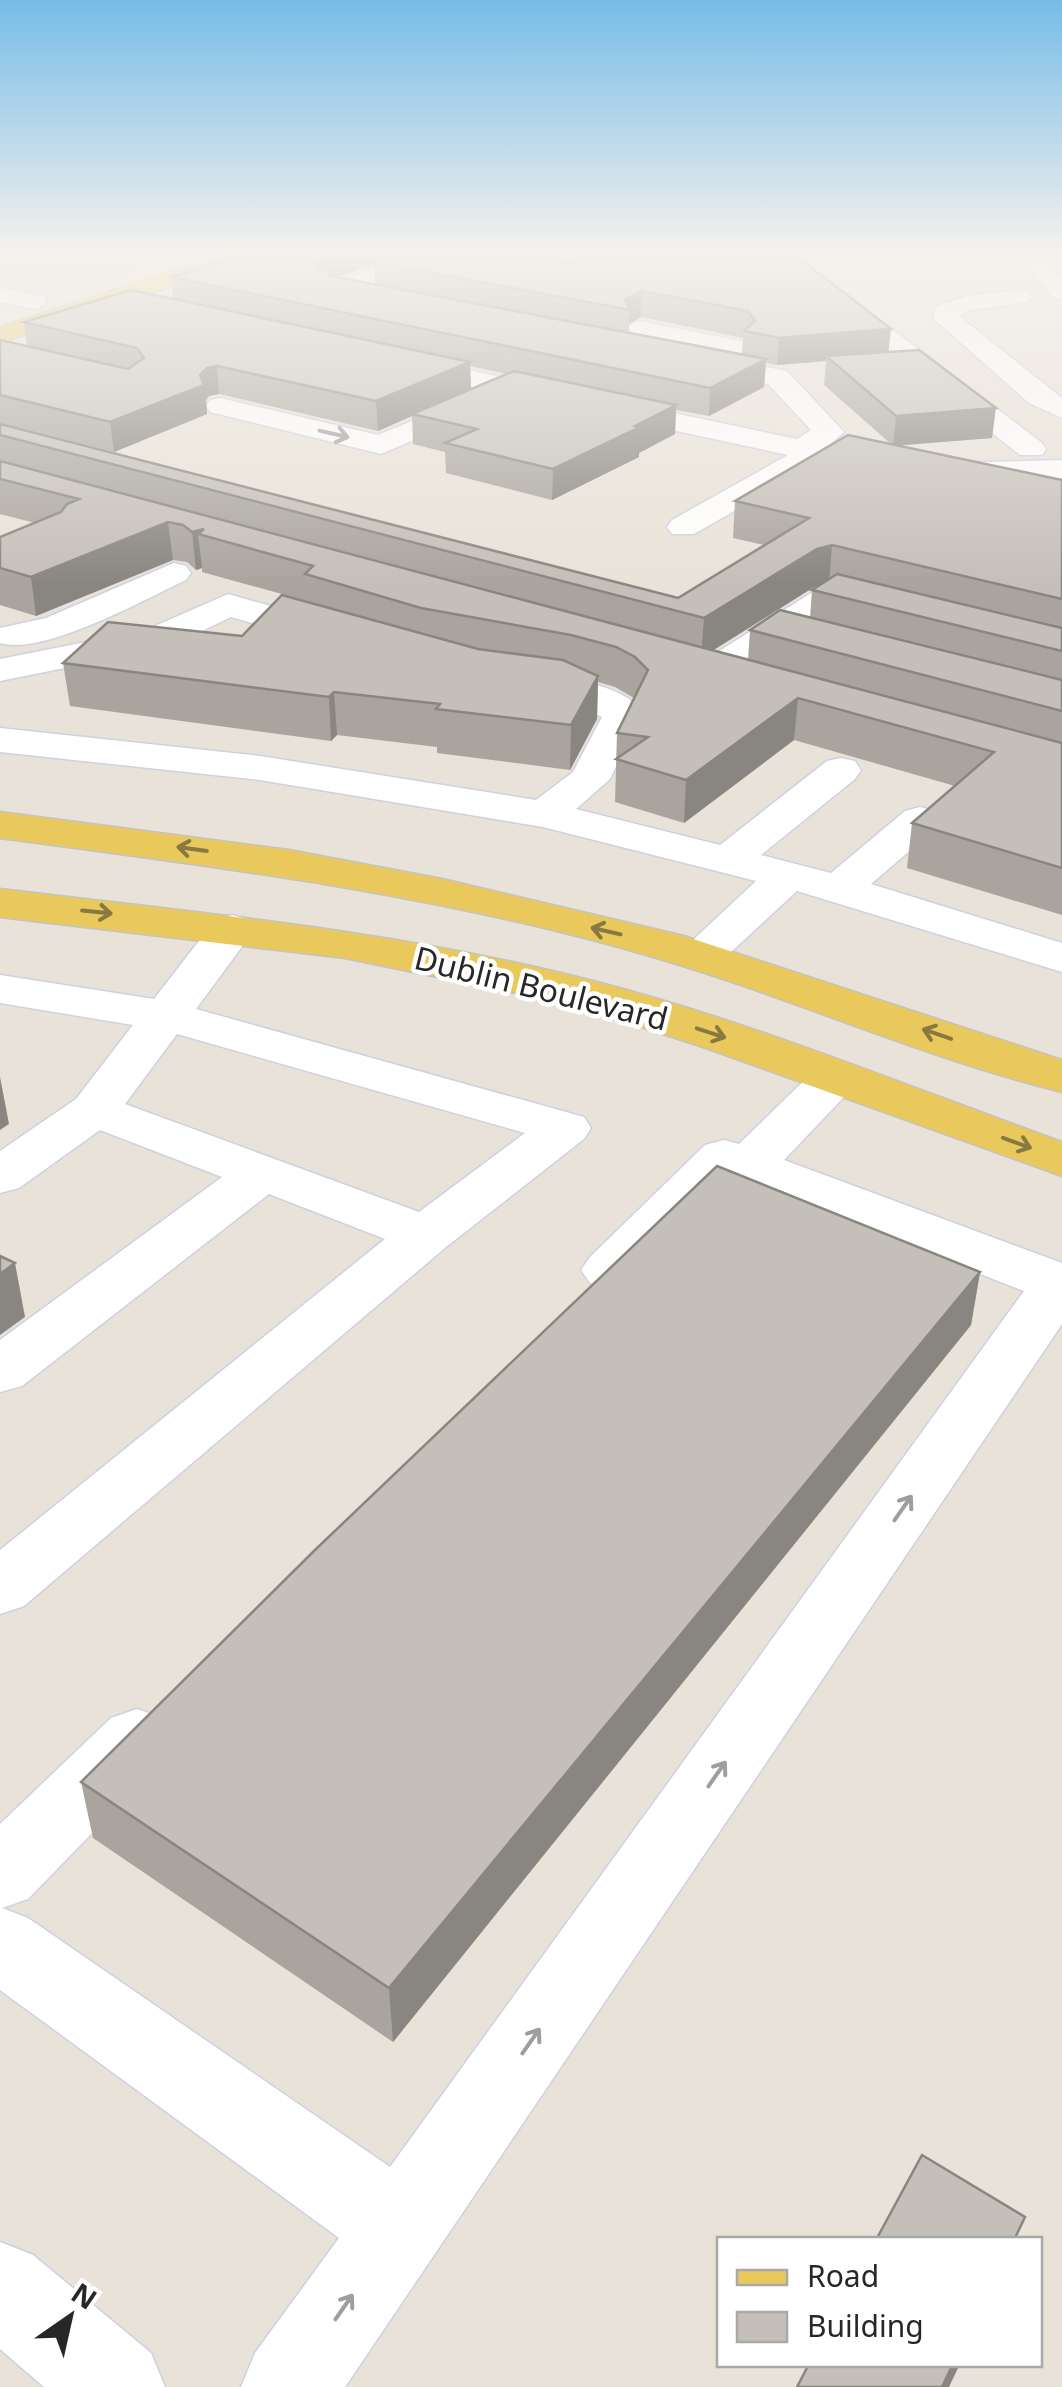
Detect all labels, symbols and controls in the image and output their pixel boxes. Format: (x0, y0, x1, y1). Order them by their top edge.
one-way arrow (318, 425, 349, 444)
one-way arrow (177, 840, 209, 858)
one-way arrow (80, 903, 113, 922)
one-way arrow (591, 921, 623, 939)
street label: Dublin Boulevard (410, 935, 672, 1040)
one-way arrow (922, 1024, 953, 1042)
one-way arrow (695, 1025, 727, 1043)
one-way arrow (1000, 1135, 1031, 1153)
one-way arrow (892, 1495, 913, 1522)
one-way arrow (706, 1761, 727, 1789)
one-way arrow (520, 2027, 541, 2055)
legend (717, 2237, 1042, 2367)
text: Road (807, 2255, 879, 2296)
north arrow (20, 2267, 120, 2367)
text: N (64, 2273, 105, 2318)
one-way arrow (334, 2294, 355, 2321)
text: Building (807, 2305, 924, 2346)

